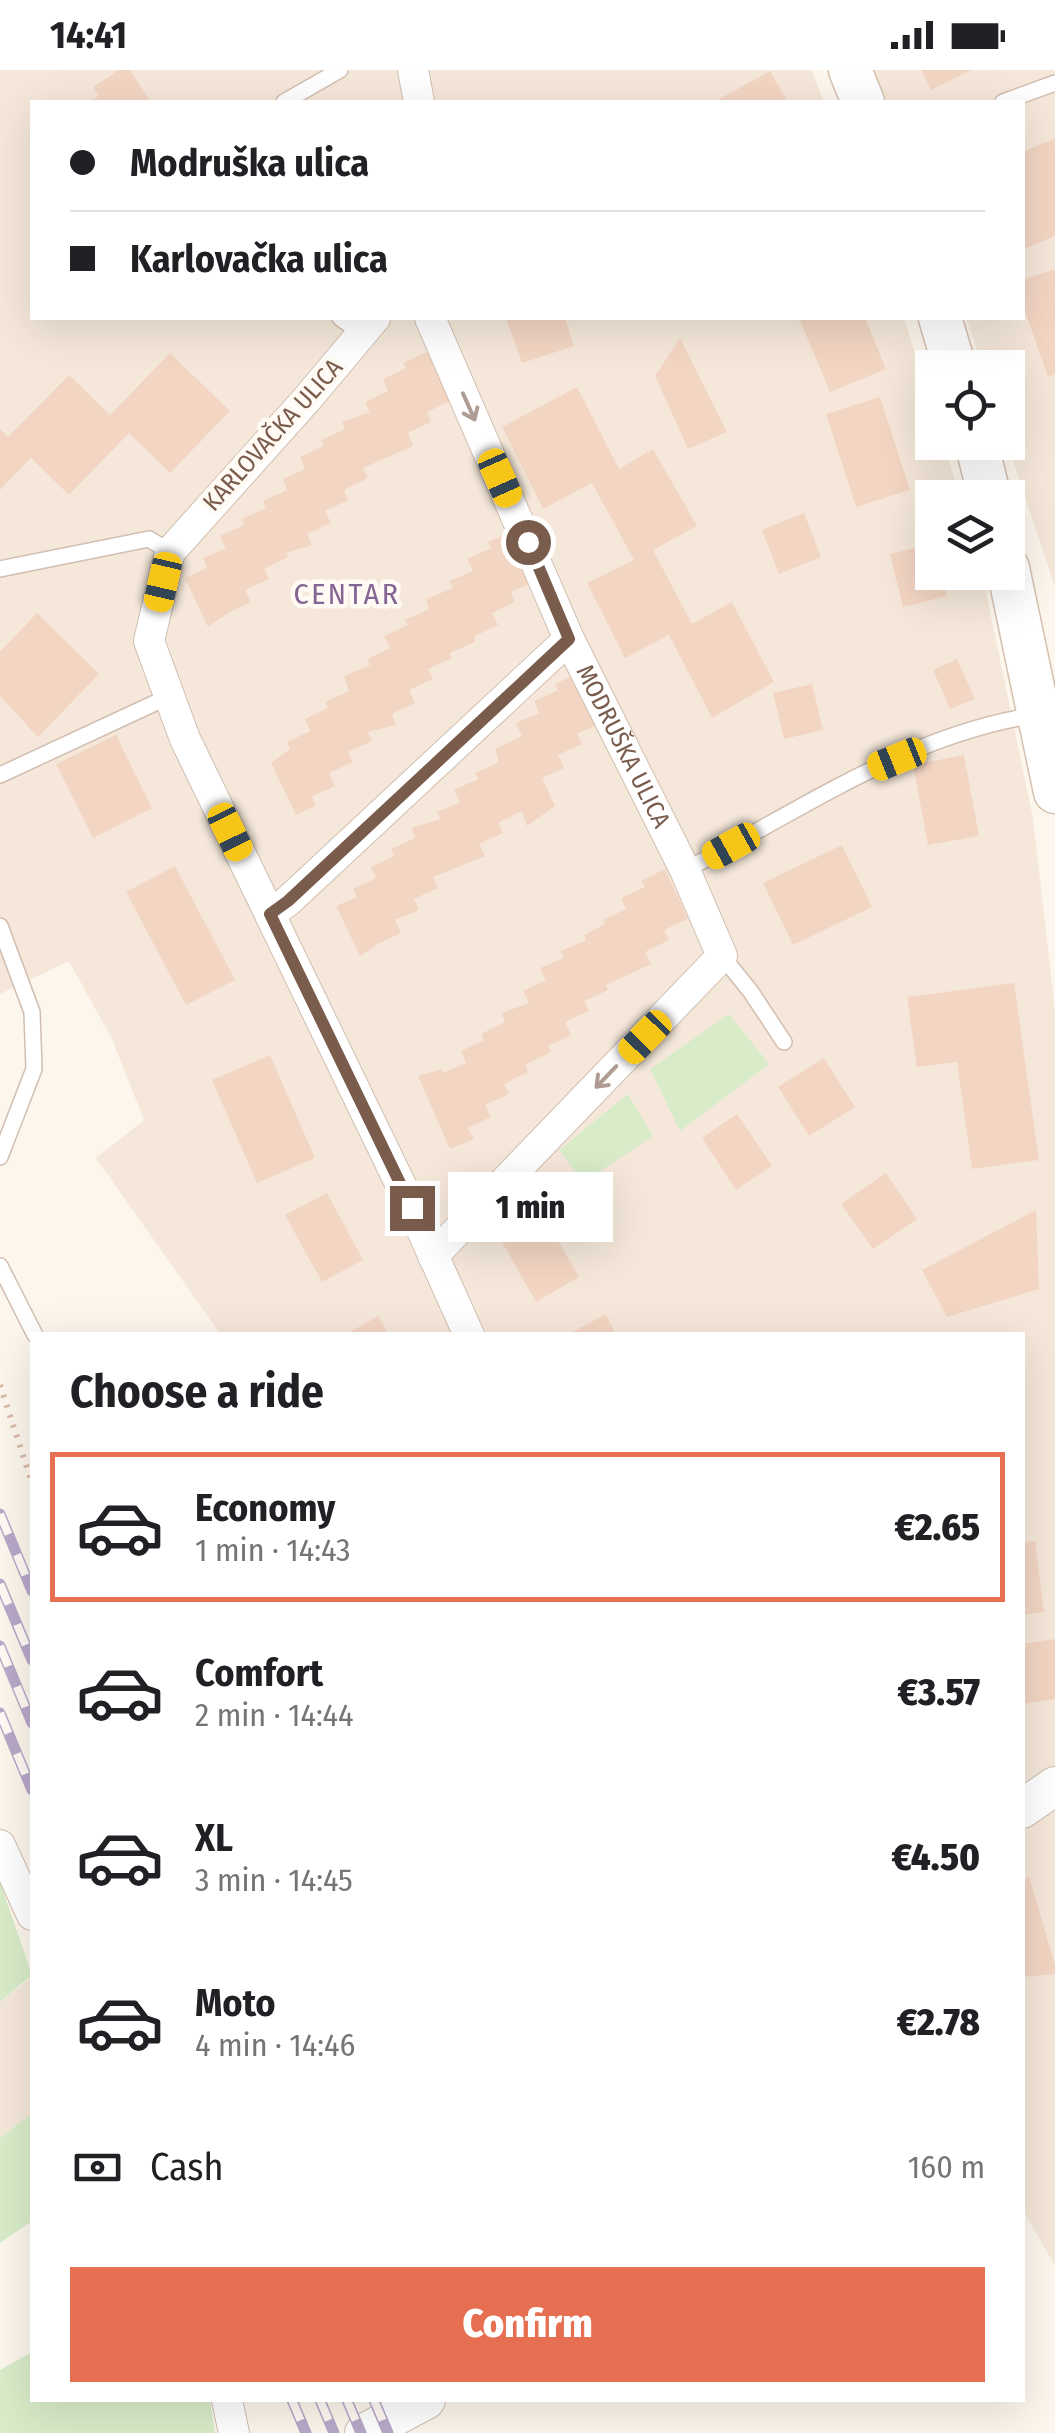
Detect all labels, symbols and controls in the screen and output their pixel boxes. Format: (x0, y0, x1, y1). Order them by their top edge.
text: 14:41 (50, 12, 127, 58)
text: Modruška ulica (130, 140, 369, 186)
text: Karlovačka ulica (130, 236, 388, 282)
map controls (915, 350, 1025, 590)
button: locate (915, 350, 1025, 460)
street label: KARLOVAČKA ULICA (196, 352, 349, 517)
one-way arrow (461, 391, 479, 422)
car (474, 444, 526, 512)
button: layers (915, 480, 1025, 590)
route start (506, 520, 551, 565)
car (142, 549, 184, 615)
district label: CENTAR (293, 576, 401, 612)
street label: MODRUŠKA ULICA (569, 660, 676, 833)
car (864, 734, 930, 784)
car (203, 798, 257, 866)
car (697, 818, 765, 874)
car (613, 1005, 677, 1069)
one-way arrow (595, 1064, 618, 1089)
callout: 1 min (447, 1173, 612, 1243)
route end (390, 1186, 435, 1231)
text: 1 min (496, 1188, 565, 1226)
text: Choose a ride (70, 1365, 324, 1419)
icon: car (75, 1482, 165, 1572)
text: Economy (195, 1485, 335, 1531)
text: €2.65 (895, 1504, 980, 1550)
text: 1 min · 14:43 (195, 1531, 350, 1569)
icon: car (75, 1647, 165, 1737)
text: Comfort (195, 1650, 323, 1696)
text: €3.57 (898, 1669, 980, 1715)
text: 2 min · 14:44 (195, 1696, 354, 1734)
icon: car (75, 1812, 165, 1902)
text: XL (195, 1815, 233, 1861)
text: €4.50 (891, 1834, 980, 1880)
text: 3 min · 14:45 (195, 1861, 353, 1899)
icon: car (75, 1977, 165, 2067)
text: Moto (195, 1980, 276, 2026)
text: €2.78 (897, 1999, 980, 2045)
text: 4 min · 14:46 (195, 2026, 355, 2064)
icon: cash (70, 2140, 125, 2195)
text: Cash (150, 2144, 224, 2190)
text: 160 m (908, 2148, 985, 2186)
button: Confirm (70, 2267, 985, 2382)

